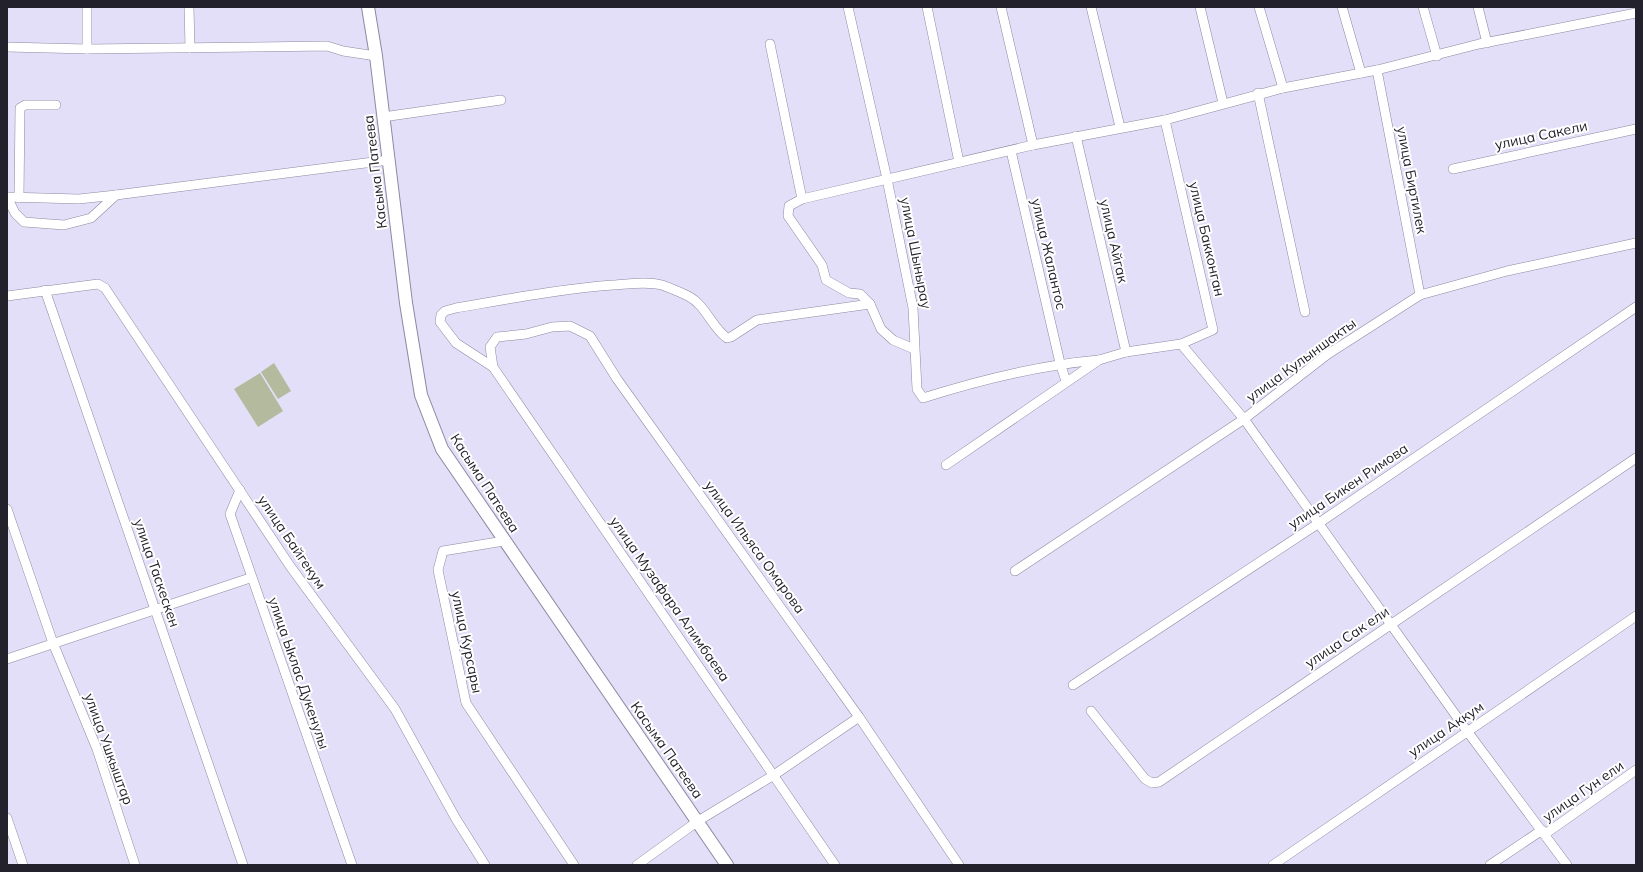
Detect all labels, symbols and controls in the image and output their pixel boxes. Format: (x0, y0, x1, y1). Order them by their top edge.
street label: Касыма Патеева (359, 114, 391, 230)
street label: улица Сакели (1493, 116, 1589, 154)
street label: улица Биртилек (1393, 125, 1431, 236)
street label: улица Бакконган (1185, 180, 1229, 298)
street label: улица Шынырау (896, 196, 936, 311)
street label: улица Жалантос (1027, 197, 1071, 311)
street label: улица Айгак (1096, 197, 1132, 285)
street label: улица Кулыншакты (1242, 314, 1360, 406)
street label: Касыма Патеева (446, 430, 524, 536)
street label: улица Бикен Римова (1285, 439, 1411, 533)
street label: улица Ильяса Омарова (701, 477, 809, 617)
street label: улица Байгекум (254, 492, 330, 592)
street label: улица Музафара Алимбаева (606, 513, 734, 685)
street label: улица Таскескен (130, 516, 184, 630)
street label: улица Курсары (447, 589, 487, 695)
street label: улица Ыклас Дукенулы (265, 595, 333, 751)
street label: улица Сак ели (1301, 602, 1393, 672)
street label: улица Ушкыштар (80, 691, 138, 807)
street label: улица Аккум (1405, 697, 1487, 761)
street label: Касыма Патеева (627, 698, 707, 802)
street label: улица Гун ели (1539, 756, 1627, 826)

